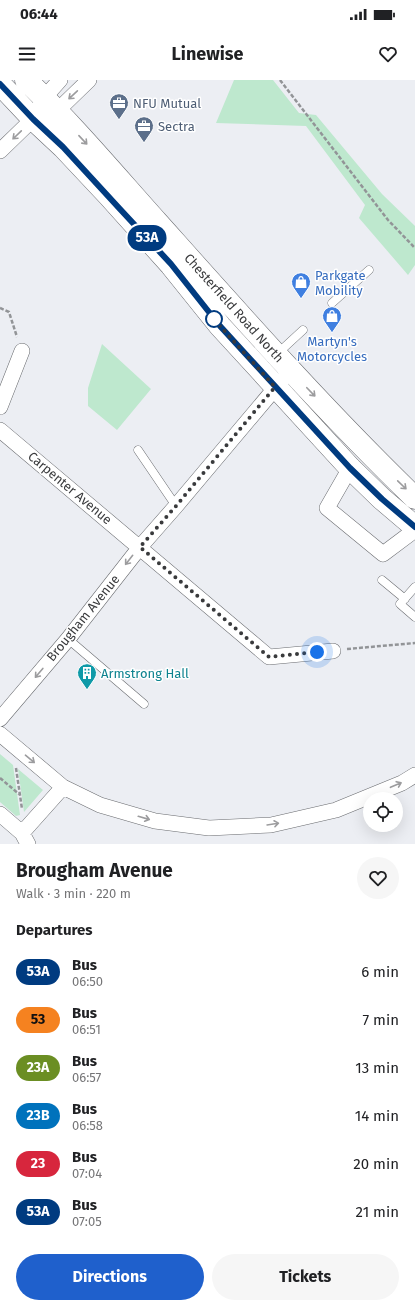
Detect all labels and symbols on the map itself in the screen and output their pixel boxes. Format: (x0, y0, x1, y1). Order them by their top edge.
one-way arrow (68, 91, 78, 100)
office icon: NFU Mutual (108, 92, 130, 120)
place label: NFU Mutual (133, 96, 201, 111)
office icon: Sectra (133, 115, 155, 143)
place label: Sectra (158, 119, 195, 134)
one-way arrow (12, 130, 22, 140)
one-way arrow (78, 134, 87, 144)
line badge: 53A (124, 225, 170, 251)
street label: Chesterfield Road North (181, 250, 287, 366)
place label: Parkgate Mobility (315, 268, 366, 298)
shop icon: Parkgate Mobility (290, 271, 312, 299)
shop icon: Martyn's Motorcycles (321, 305, 343, 333)
unlabelled marker (205, 310, 223, 328)
place label: Martyn's Motorcycles (297, 334, 367, 364)
one-way arrow (306, 387, 316, 397)
street label: Carpenter Avenue (25, 449, 115, 527)
one-way arrow (397, 480, 407, 490)
one-way arrow (125, 555, 133, 566)
street label: Brougham Avenue (44, 572, 122, 664)
your location (307, 642, 327, 662)
building icon: Armstrong Hall (76, 662, 98, 690)
place label: Armstrong Hall (101, 666, 189, 681)
one-way arrow (35, 668, 44, 678)
one-way arrow (24, 755, 35, 764)
one-way arrow (390, 781, 402, 789)
one-way arrow (137, 815, 150, 822)
one-way arrow (266, 820, 279, 828)

